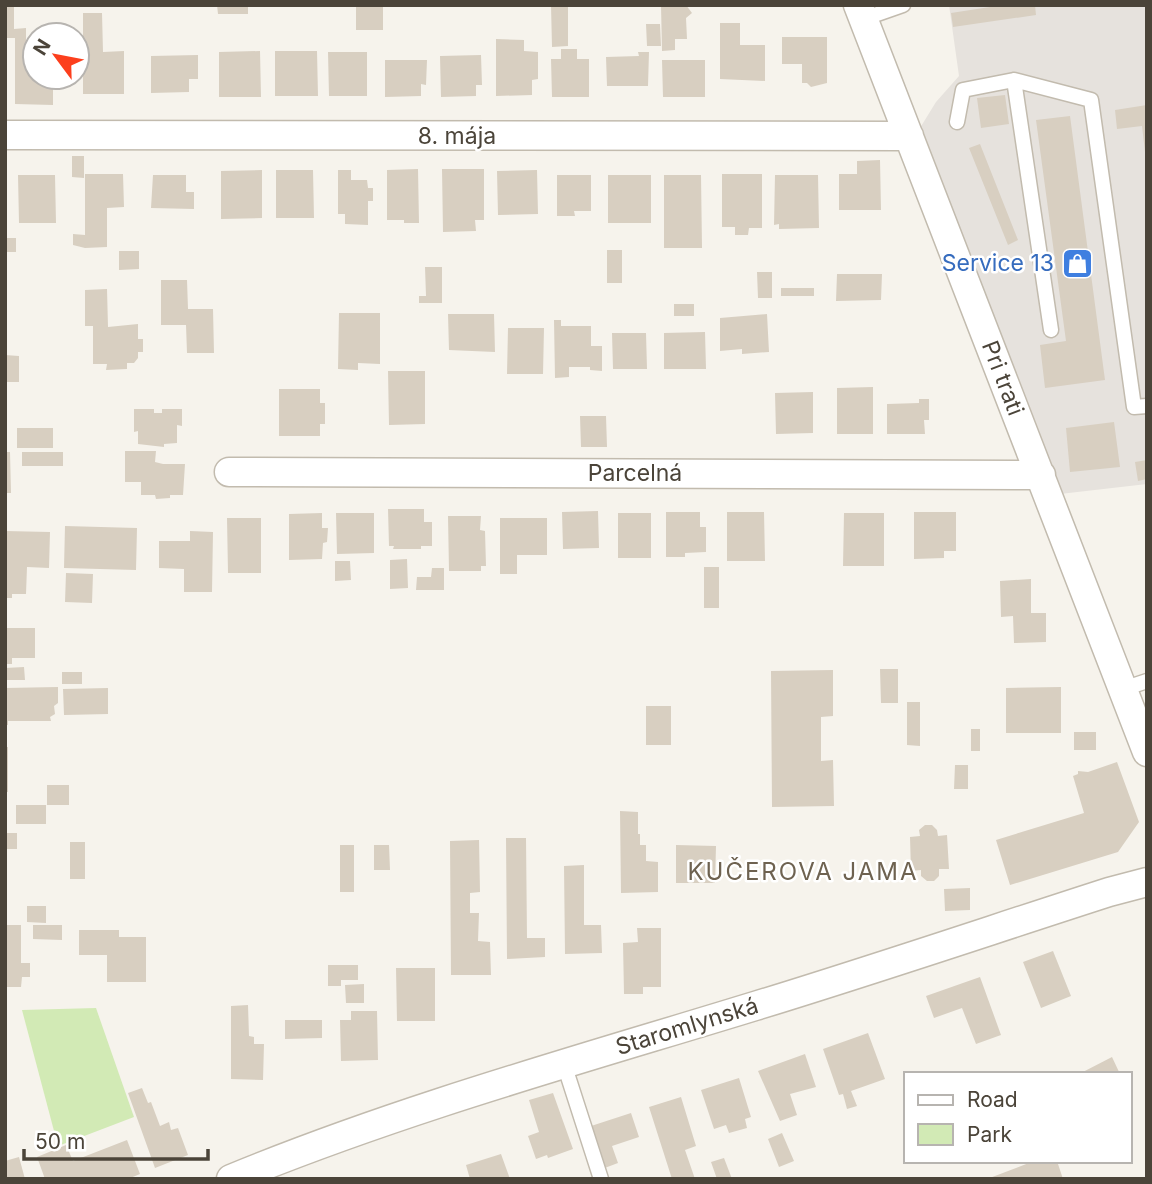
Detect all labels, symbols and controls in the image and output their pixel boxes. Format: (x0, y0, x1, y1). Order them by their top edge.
north arrow (21, 21, 91, 91)
text: N (28, 35, 56, 59)
street label: 8. mája (418, 122, 496, 150)
shop icon: Service 13 (1060, 246, 1094, 280)
place label: Service 13 (942, 249, 1054, 277)
street label: Pri trati (976, 337, 1030, 419)
street label: Parcelná (588, 459, 682, 487)
district label: KUČEROVA JAMA (687, 856, 919, 886)
street label: Staromlynská (612, 991, 762, 1061)
legend (904, 1072, 1131, 1163)
text: Road (967, 1087, 1018, 1112)
scale bar (24, 1118, 208, 1162)
text: Park (967, 1122, 1012, 1147)
text: 50 m (35, 1129, 85, 1154)

